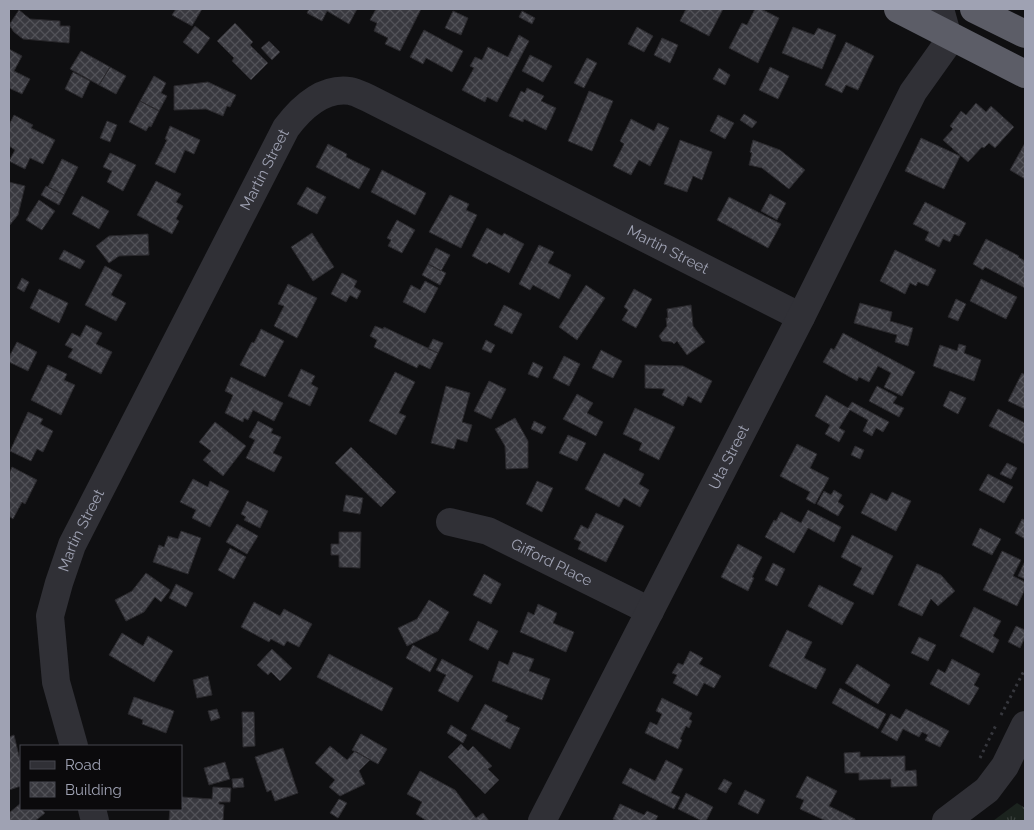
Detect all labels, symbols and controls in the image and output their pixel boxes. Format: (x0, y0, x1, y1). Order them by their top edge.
street label: Martin Street (236, 126, 293, 213)
street label: Martin Street (624, 222, 712, 278)
street label: Uta Street (705, 422, 753, 492)
street label: Martin Street (55, 486, 108, 574)
street label: Gifford Place (508, 535, 595, 590)
legend (20, 745, 182, 810)
text: Road (65, 756, 101, 774)
text: Building (65, 781, 122, 799)

